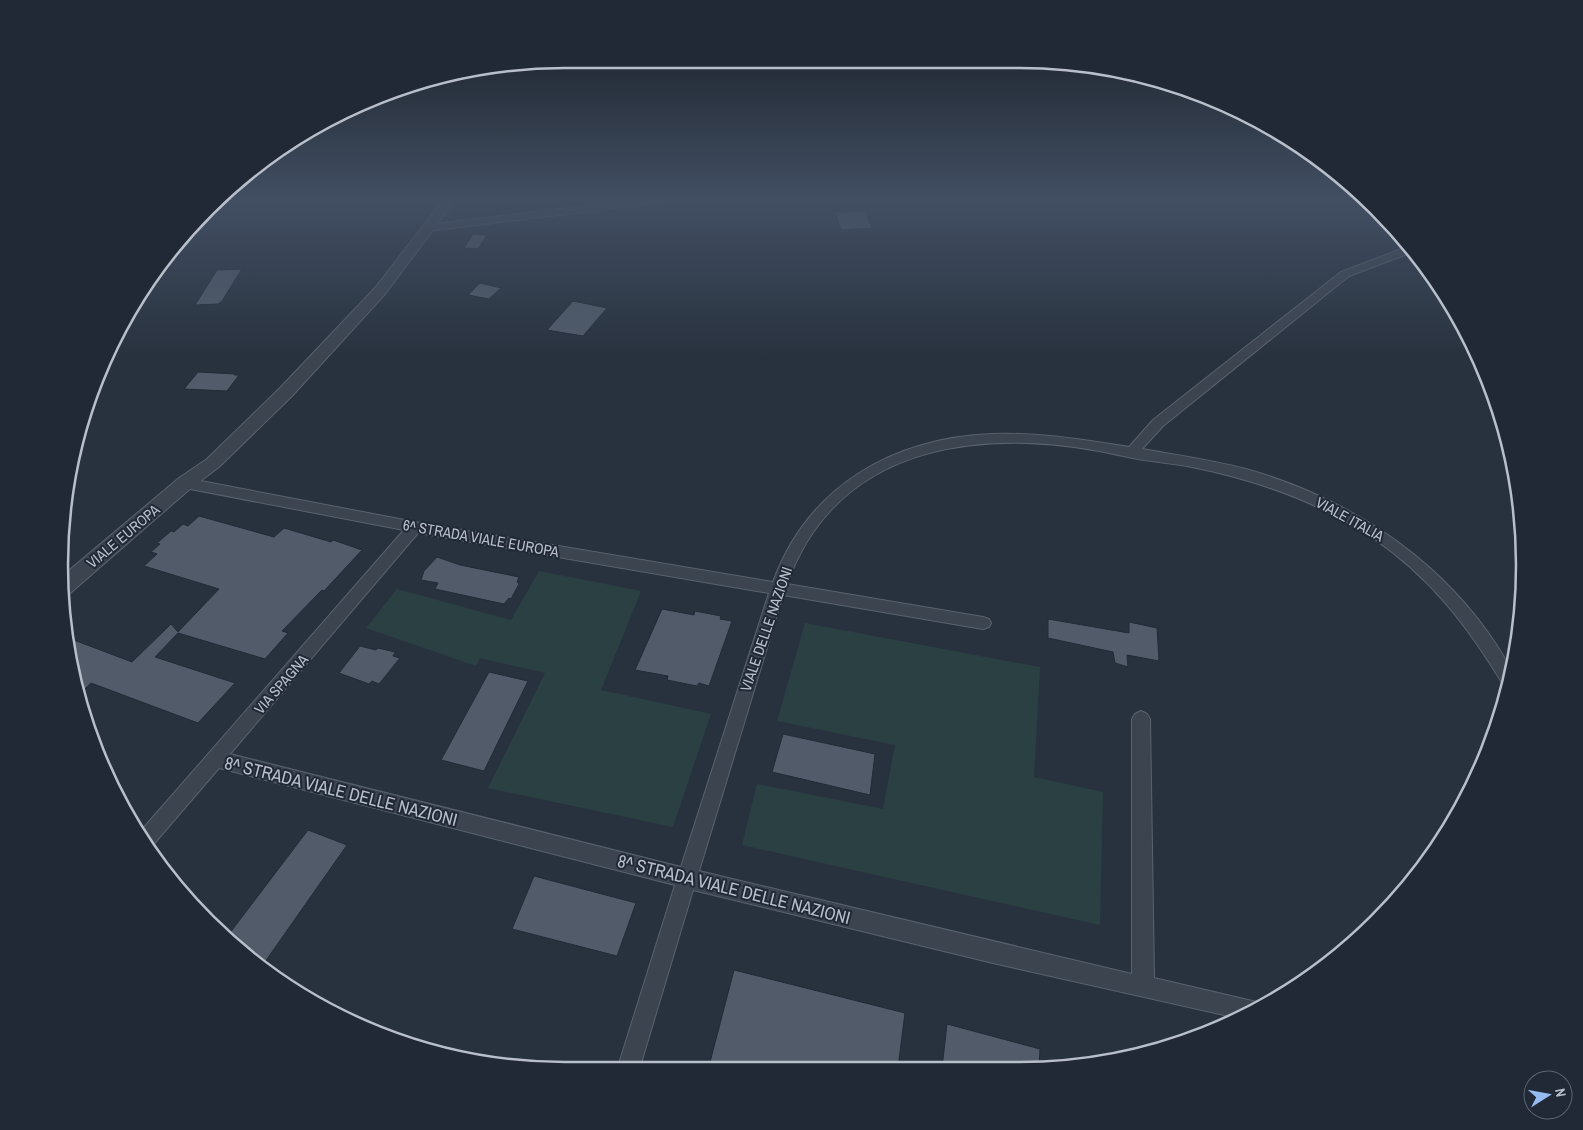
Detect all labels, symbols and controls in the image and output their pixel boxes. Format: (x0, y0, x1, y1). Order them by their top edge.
street label: VIALE ITALIA (1312, 492, 1389, 547)
street label: VIALE EUROPA (82, 499, 165, 573)
street label: 6^ STRADA VIALE EUROPA (401, 514, 561, 562)
street label: VIALE DELLE NAZIONI (735, 564, 797, 694)
street label: VIA SPAGNA (249, 649, 313, 718)
street label: 8^ STRADA VIALE DELLE NAZIONI (222, 750, 460, 832)
street label: 8^ STRADA VIALE DELLE NAZIONI (615, 848, 853, 930)
north arrow (1523, 1070, 1573, 1120)
text: N (1551, 1087, 1570, 1098)

